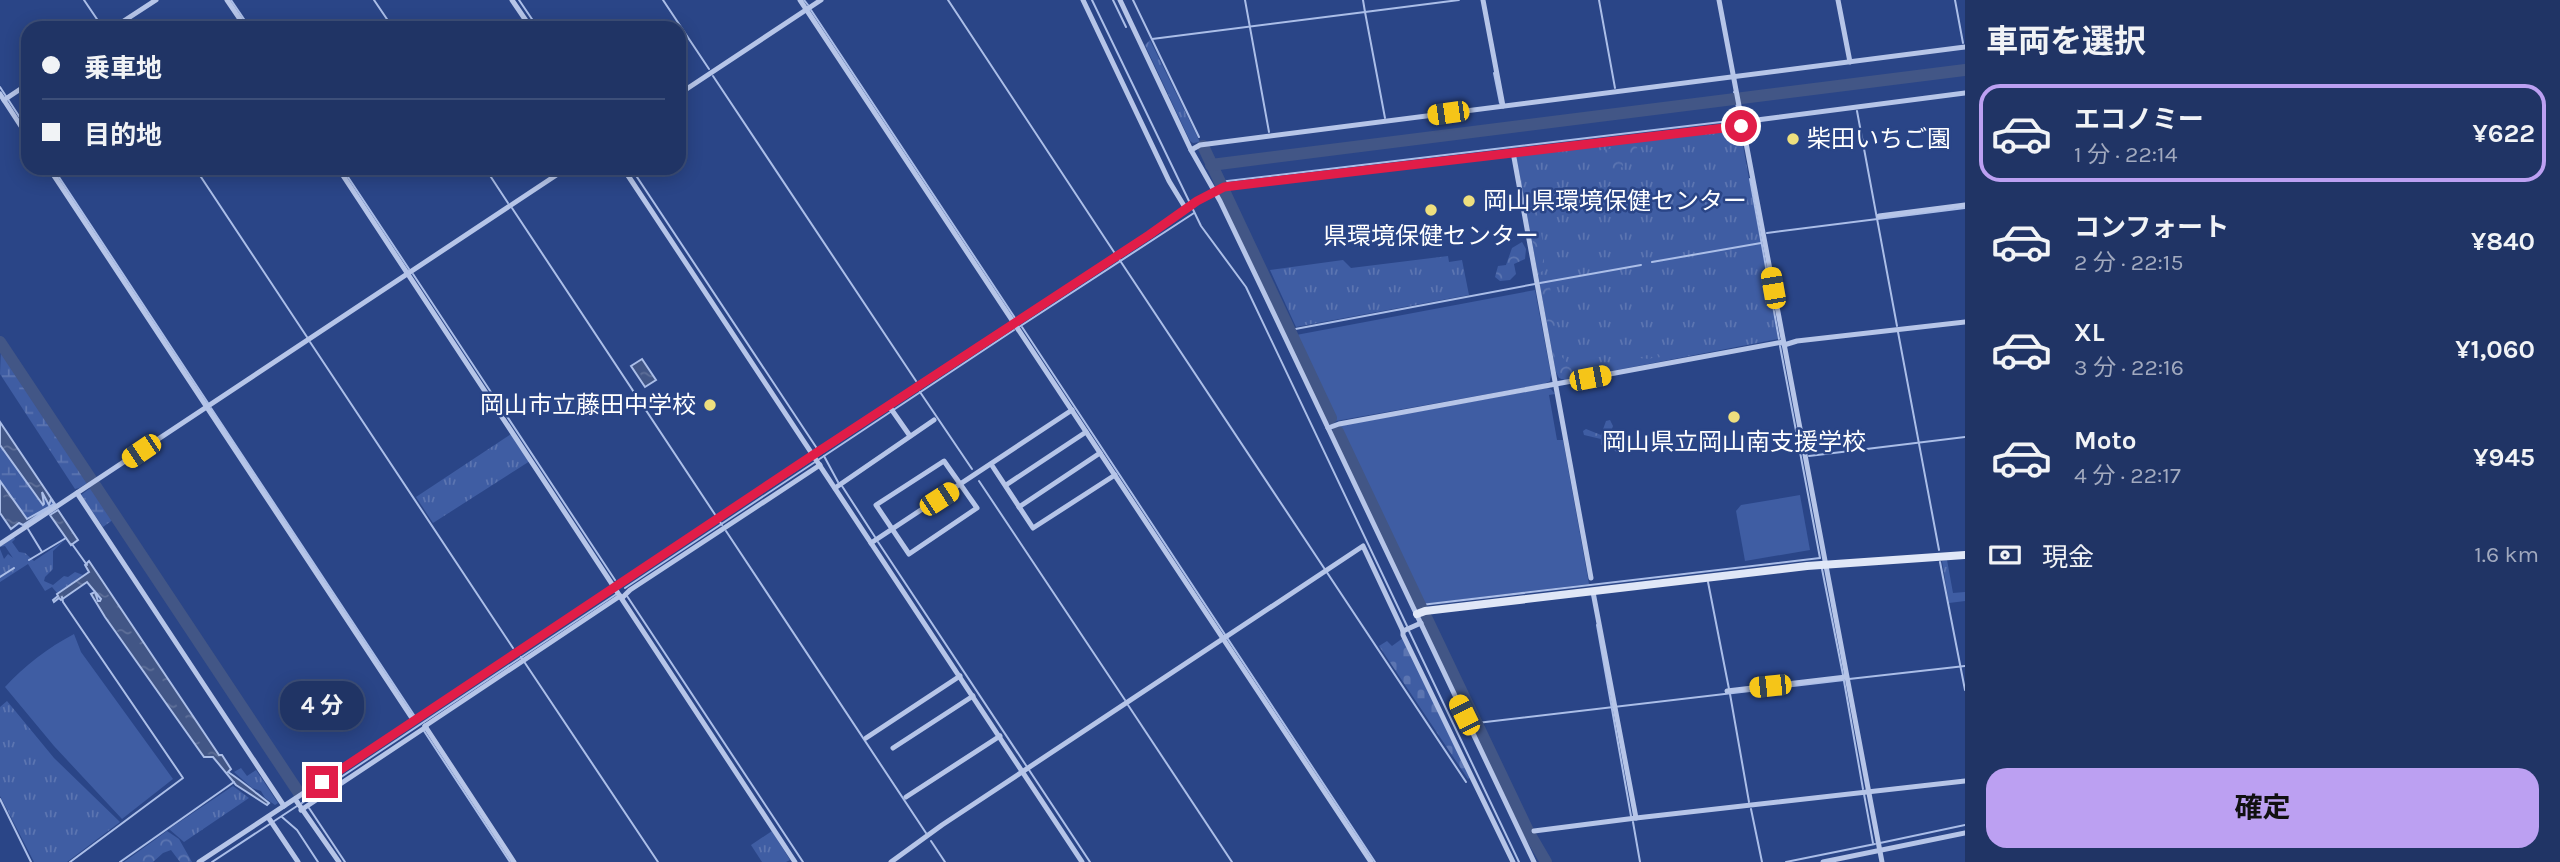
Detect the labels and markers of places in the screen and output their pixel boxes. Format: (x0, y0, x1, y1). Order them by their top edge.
place label: 柴田いちご園 (1807, 125, 1951, 153)
marker: 柴田いちご園 (1785, 131, 1801, 147)
place label: 岡山県環境保健センター (1483, 187, 1747, 215)
marker: 岡山県環境保健センター (1461, 193, 1477, 209)
marker: 県環境保健センター (1423, 202, 1439, 218)
place label: 県環境保健センター (1323, 222, 1539, 250)
place label: 岡山市立藤田中学校 (480, 391, 696, 419)
marker: 岡山市立藤田中学校 (702, 397, 718, 413)
marker: 岡山県立岡山南支援学校 (1726, 409, 1742, 425)
place label: 岡山県立岡山南支援学校 (1602, 428, 1866, 456)

